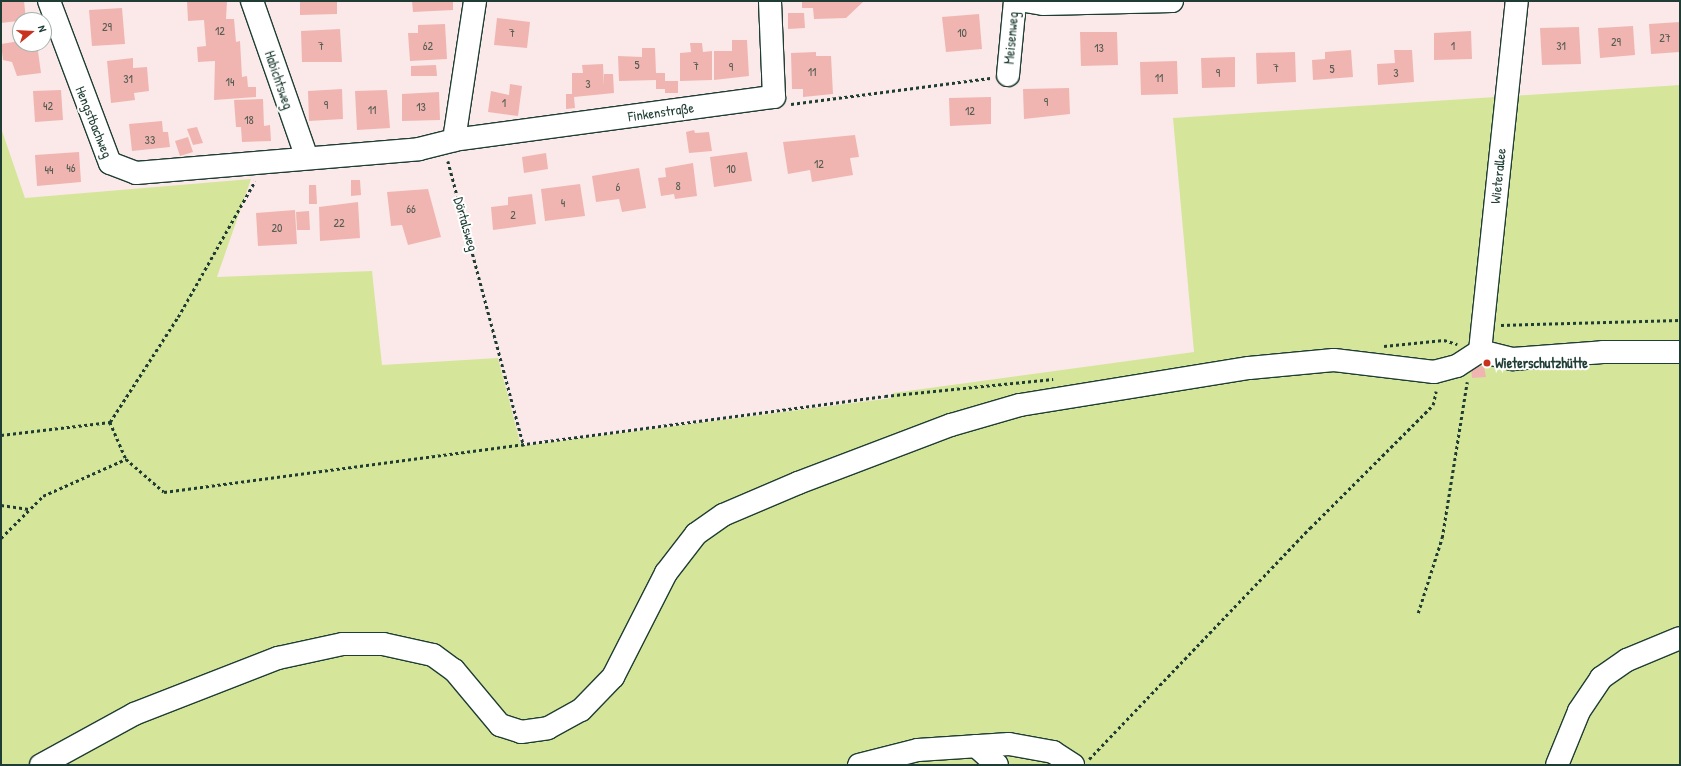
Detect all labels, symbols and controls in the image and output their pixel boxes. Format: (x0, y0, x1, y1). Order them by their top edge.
street label: Meisenweg (1000, 11, 1022, 65)
north arrow (12, 12, 52, 52)
house number: 29 (102, 20, 112, 34)
text: N (35, 24, 50, 34)
house number: 12 (215, 24, 225, 38)
house number: 7 (509, 26, 515, 40)
house number: 10 (957, 26, 967, 40)
house number: 27 (1659, 31, 1671, 45)
house number: 29 (1611, 35, 1621, 49)
house number: 7 (318, 39, 324, 53)
house number: 62 (423, 39, 433, 53)
house number: 1 (1451, 39, 1455, 53)
house number: 31 (1556, 39, 1566, 53)
house number: 13 (1094, 41, 1104, 55)
street label: Habichtsweg (261, 49, 297, 111)
house number: 5 (634, 58, 640, 72)
house number: 7 (693, 59, 699, 73)
house number: 9 (729, 60, 733, 74)
house number: 7 (1273, 61, 1279, 75)
house number: 5 (1329, 62, 1335, 76)
house number: 11 (808, 65, 816, 79)
house number: 9 (1216, 66, 1220, 80)
house number: 3 (1393, 66, 1399, 80)
house number: 11 (1155, 71, 1163, 85)
house number: 31 (123, 72, 133, 86)
house number: 14 (226, 75, 234, 89)
house number: 3 (585, 77, 591, 91)
street label: Hengstbachweg (72, 84, 116, 160)
house number: 9 (1044, 95, 1048, 109)
house number: 1 (502, 96, 506, 110)
house number: 9 (324, 98, 328, 112)
house number: 42 (43, 99, 53, 113)
street label: Finkenstraße (627, 99, 695, 125)
house number: 13 (416, 100, 426, 114)
house number: 11 (368, 103, 376, 117)
house number: 12 (965, 104, 975, 118)
house number: 18 (244, 113, 254, 127)
house number: 33 (145, 133, 155, 147)
street label: Wieterallee (1487, 147, 1509, 205)
house number: 12 (814, 157, 824, 171)
house number: 46 (66, 161, 76, 175)
house number: 10 (726, 162, 736, 176)
house number: 44 (45, 163, 53, 177)
house number: 8 (675, 179, 681, 193)
house number: 6 (616, 180, 620, 194)
street label: Dörtalsweg (450, 195, 482, 253)
house number: 4 (561, 196, 565, 210)
house number: 66 (406, 202, 416, 216)
house number: 2 (510, 208, 516, 222)
house number: 22 (333, 216, 345, 230)
house number: 20 (272, 221, 282, 235)
place label: Wieterschutzhütte (1495, 355, 1588, 371)
marker: Wieterschutzhütte (1482, 358, 1492, 368)

